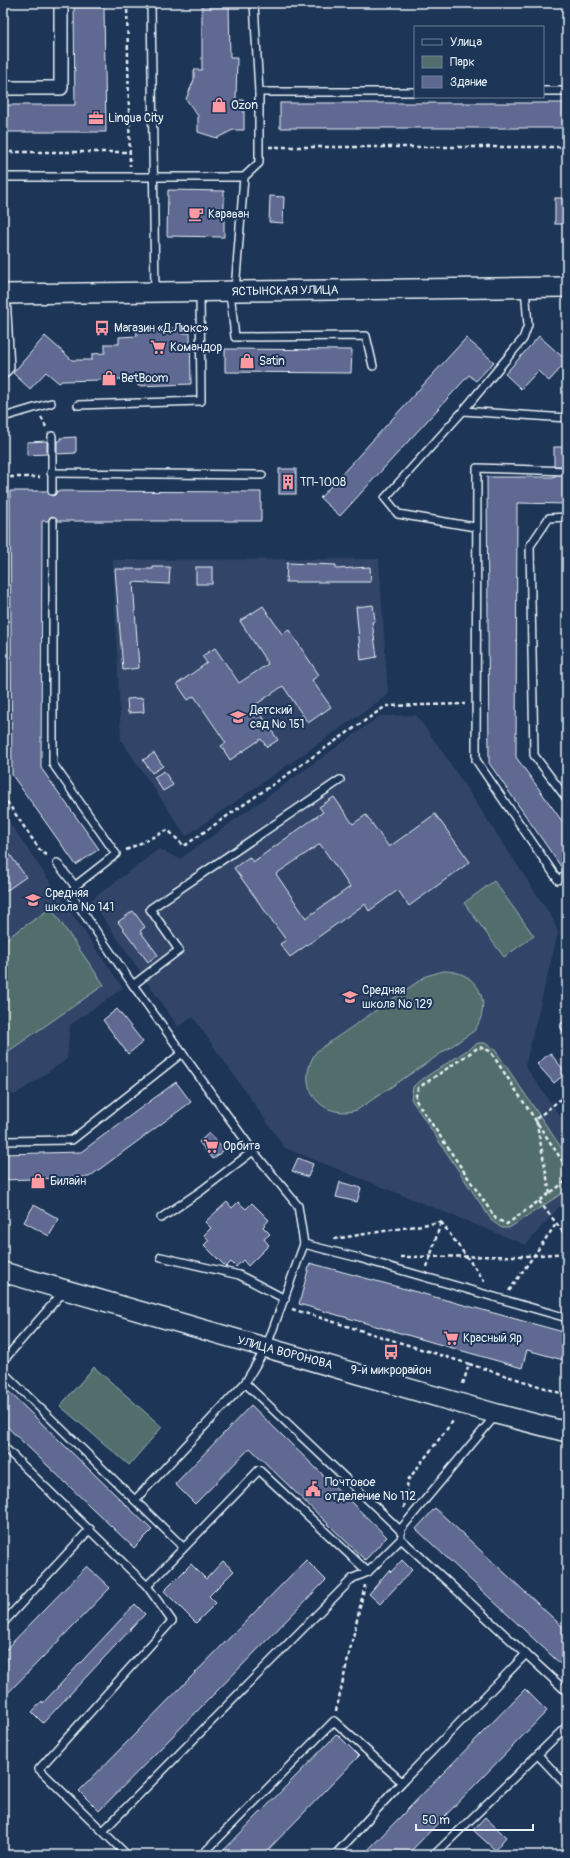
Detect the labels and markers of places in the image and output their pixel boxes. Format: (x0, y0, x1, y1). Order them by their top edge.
shop icon: Ozon (210, 96, 228, 114)
place label: Ozon (231, 98, 258, 113)
office icon: Lingua City (87, 109, 105, 127)
place label: Lingua City (108, 111, 163, 126)
cafe icon: Караван (187, 205, 205, 223)
place label: Караван (208, 207, 249, 222)
bus stop icon: Магазин «Д.Люкс» (93, 319, 111, 337)
place label: Магазин «Д.Люкс» (114, 321, 208, 336)
supermarket icon: Командор (149, 338, 167, 356)
place label: Командор (170, 340, 222, 355)
shop icon: Satin (238, 352, 256, 370)
place label: Satin (259, 354, 285, 369)
shop icon: BetBoom (100, 369, 118, 387)
place label: BetBoom (121, 371, 169, 386)
building icon: ТП-1008 (279, 473, 297, 491)
place label: ТП-1008 (300, 475, 346, 490)
place label: Детский сад № 151 (249, 703, 305, 732)
school or university icon: Детский сад № 151 (229, 708, 247, 726)
place label: Средняя школа № 141 (45, 886, 114, 915)
school or university icon: Средняя школа № 141 (24, 891, 42, 909)
place label: Средняя школа № 129 (362, 983, 432, 1012)
school or university icon: Средняя школа № 129 (341, 988, 359, 1006)
supermarket icon: Орбита (202, 1137, 220, 1155)
place label: Орбита (223, 1139, 261, 1154)
shop icon: Билайн (29, 1172, 47, 1190)
place label: Билайн (50, 1174, 86, 1189)
supermarket icon: Красный Яр (442, 1329, 460, 1347)
place label: Красный Яр (463, 1331, 522, 1346)
bus stop icon: 9-й микрорайон (382, 1343, 400, 1361)
place label: 9-й микрорайон (351, 1363, 431, 1378)
place label: Почтовое отделение № 112 (325, 1475, 416, 1504)
public building icon: Почтовое отделение № 112 (304, 1480, 322, 1498)

